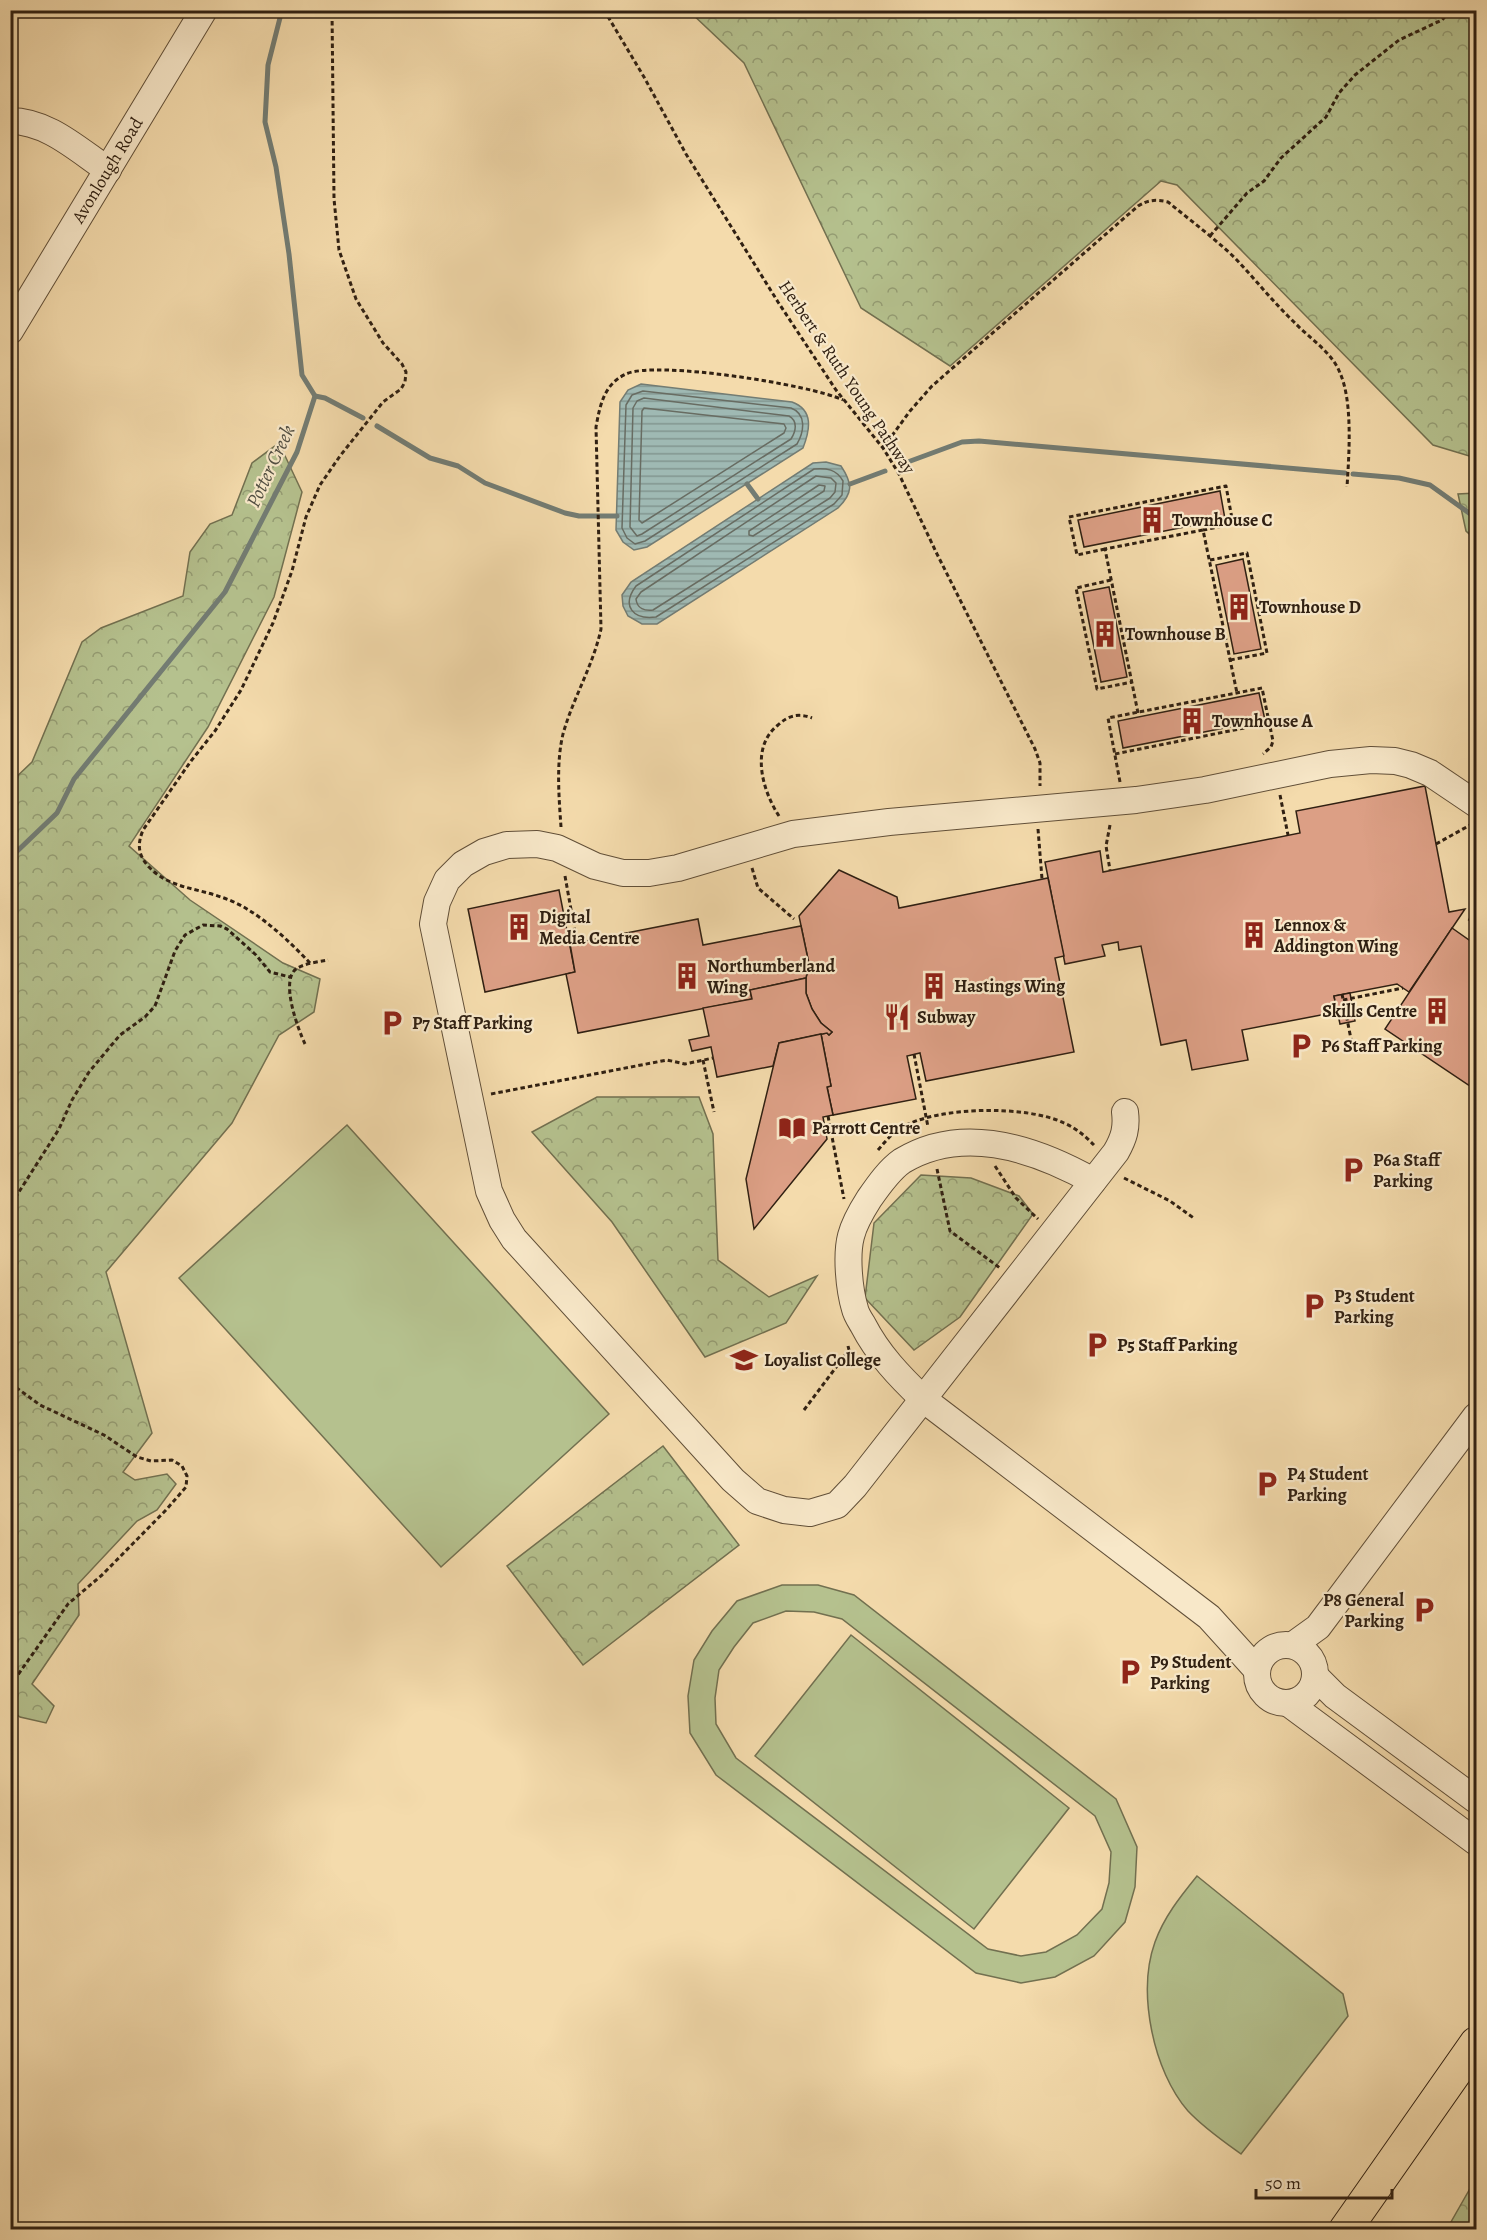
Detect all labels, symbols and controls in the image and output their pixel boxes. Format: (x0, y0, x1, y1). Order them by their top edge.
street label: Avonlough Road (66, 112, 149, 228)
street label: Herbert & Ruth Young Pathway (773, 275, 922, 479)
water label: Potter Creek (240, 421, 301, 512)
building icon: Townhouse C (1137, 505, 1167, 535)
place label: Townhouse C (1172, 508, 1273, 532)
building icon: Townhouse D (1224, 592, 1254, 622)
place label: Townhouse D (1259, 595, 1361, 619)
building icon: Townhouse B (1090, 619, 1120, 649)
place label: Townhouse B (1125, 622, 1226, 646)
building icon: Townhouse A (1177, 706, 1207, 736)
place label: Townhouse A (1212, 709, 1313, 733)
place label: Digital Media Centre (539, 905, 640, 950)
building icon: Digital Media Centre (504, 912, 534, 942)
place label: Lennox & Addington Wing (1273, 913, 1399, 958)
building icon: Lennox & Addington Wing (1239, 920, 1269, 950)
place label: Northumberland Wing (706, 954, 835, 999)
building icon: Northumberland Wing (672, 961, 702, 991)
building icon: Hastings Wing (919, 971, 949, 1001)
place label: Hastings Wing (954, 974, 1066, 998)
building icon: Skills Centre (1422, 996, 1452, 1026)
place label: Skills Centre (1322, 999, 1417, 1023)
restaurant icon: Subway (882, 1002, 912, 1032)
place label: Subway (917, 1005, 976, 1029)
parking icon: P7 Staff Parking (377, 1008, 407, 1038)
place label: P7 Staff Parking (412, 1011, 533, 1035)
parking icon: P6 Staff Parking (1286, 1031, 1316, 1061)
place label: P6 Staff Parking (1321, 1034, 1443, 1058)
library icon: Parrott Centre (777, 1113, 807, 1143)
place label: Parrott Centre (812, 1116, 920, 1140)
place label: P6a Staff Parking (1373, 1148, 1443, 1193)
parking icon: P6a Staff Parking (1338, 1155, 1368, 1185)
place label: P3 Student Parking (1334, 1284, 1415, 1329)
parking icon: P3 Student Parking (1299, 1291, 1329, 1321)
parking icon: P5 Staff Parking (1082, 1330, 1112, 1360)
place label: P5 Staff Parking (1117, 1333, 1238, 1357)
school or university icon: Loyalist College (729, 1345, 759, 1375)
place label: Loyalist College (764, 1348, 881, 1372)
place label: P4 Student Parking (1287, 1462, 1369, 1507)
parking icon: P4 Student Parking (1252, 1469, 1282, 1499)
place label: P8 General Parking (1323, 1588, 1405, 1633)
parking icon: P8 General Parking (1409, 1595, 1439, 1625)
place label: P9 Student Parking (1150, 1650, 1231, 1695)
parking icon: P9 Student Parking (1115, 1657, 1145, 1687)
scale bar (1256, 2162, 1392, 2200)
text: 50 m (1265, 2171, 1301, 2195)

